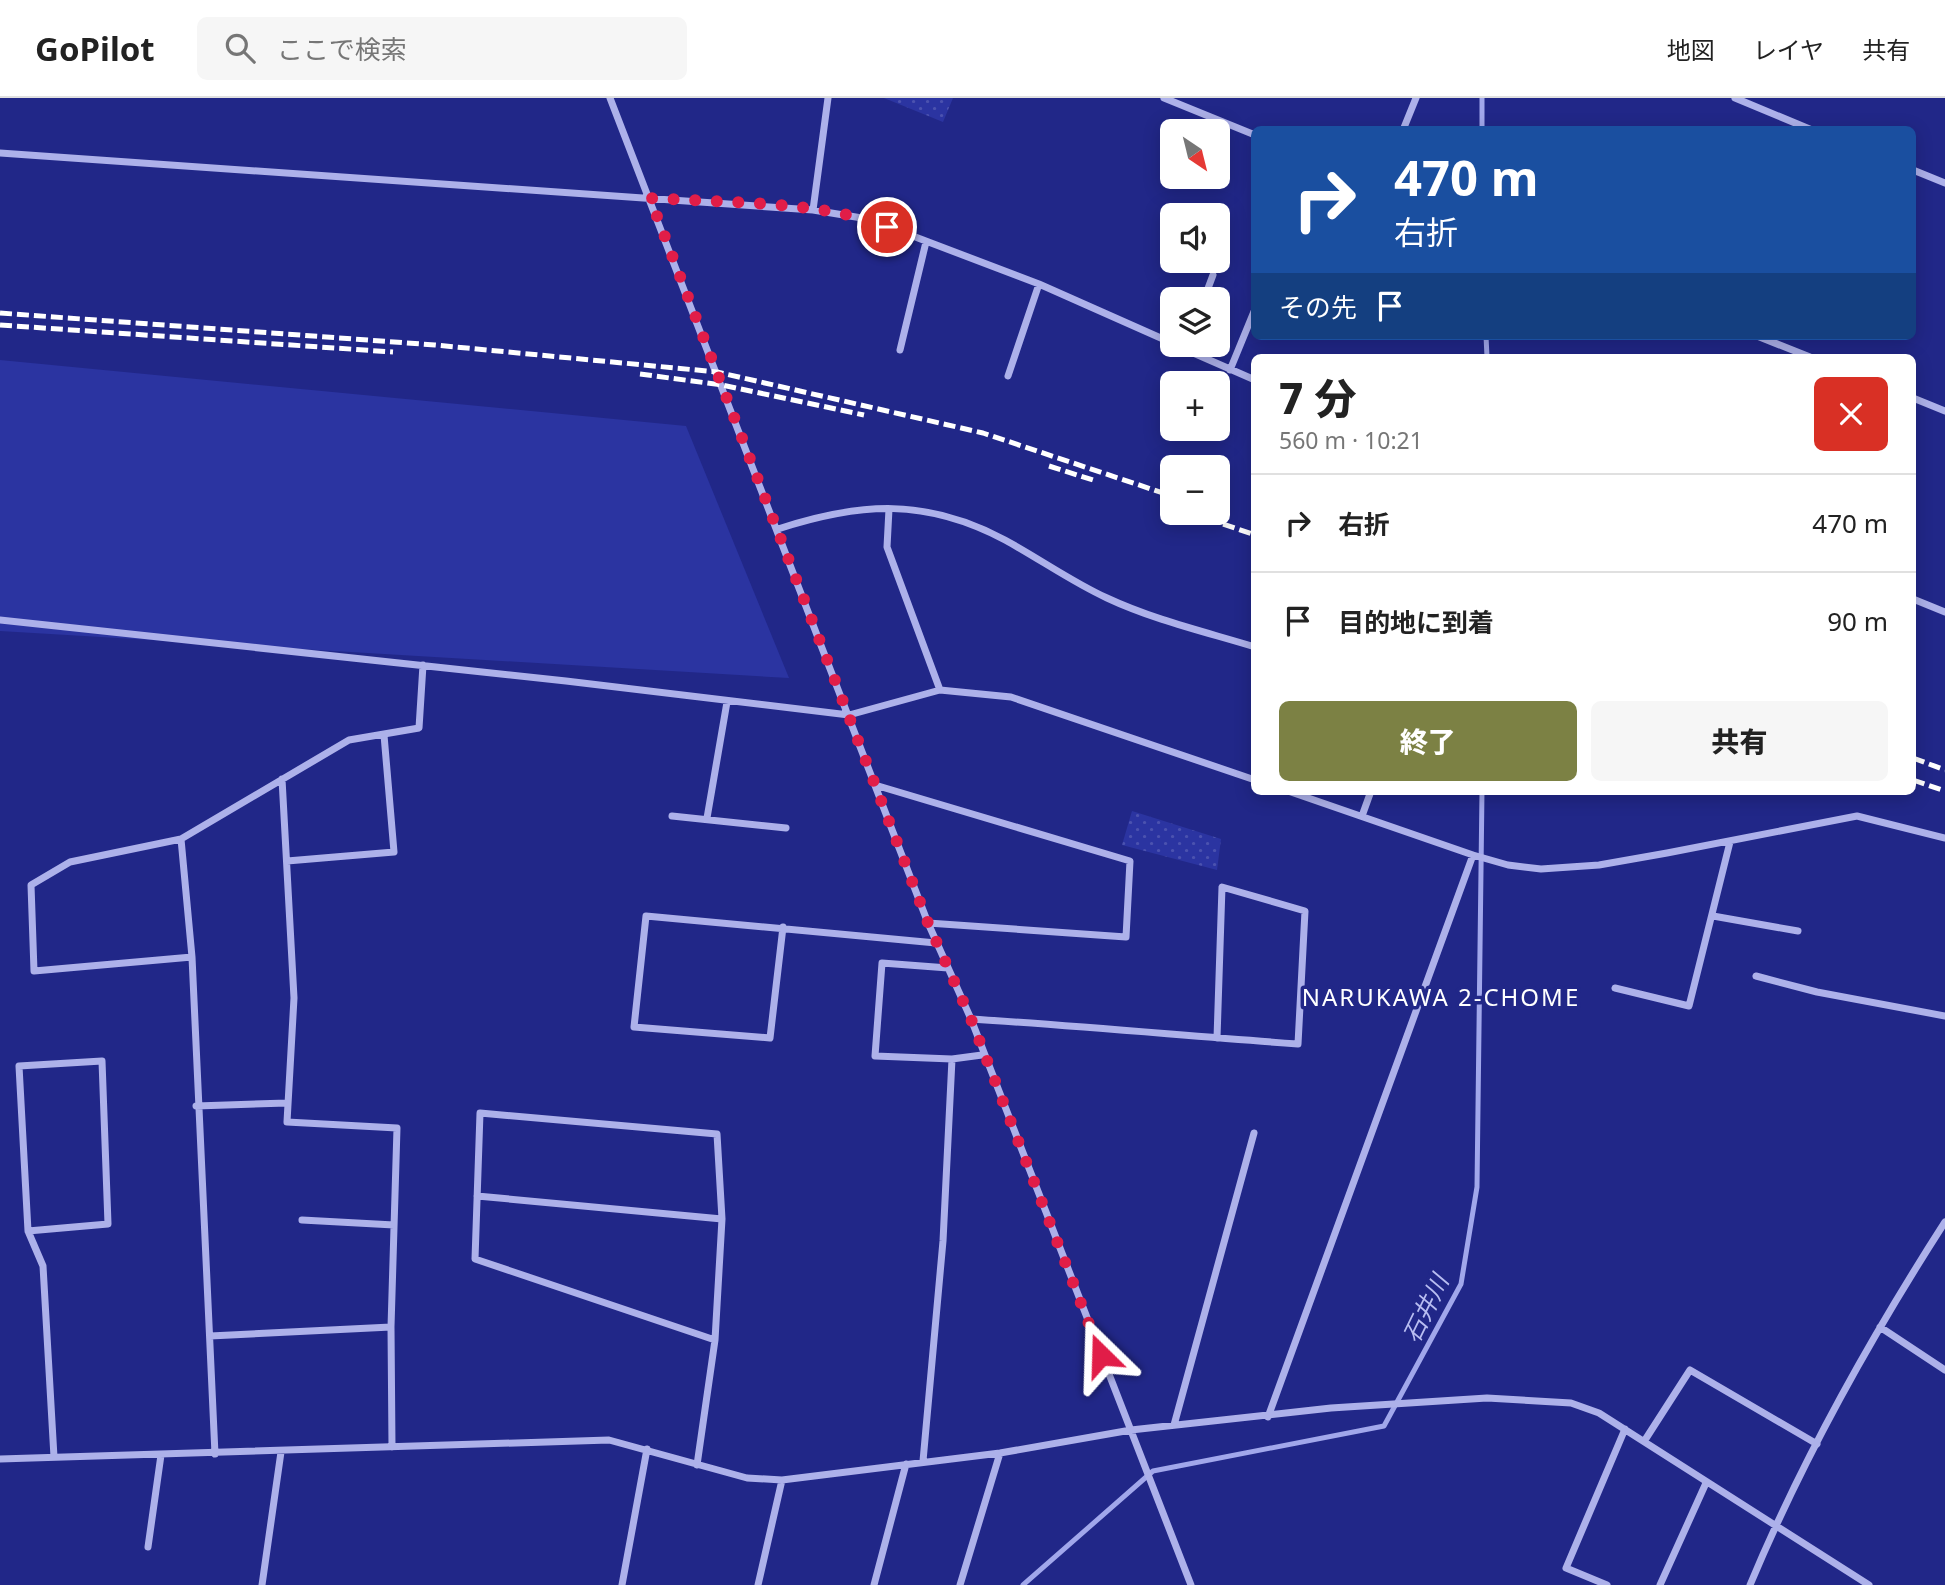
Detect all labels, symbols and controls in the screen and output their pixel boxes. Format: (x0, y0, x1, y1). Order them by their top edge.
search box (197, 17, 687, 80)
text: GoPilot (35, 26, 155, 71)
icon: search (221, 29, 259, 67)
text: ここで検索 (277, 31, 407, 67)
text: 地図 (1667, 33, 1715, 66)
text: レイヤ (1753, 33, 1824, 66)
text: 共有 (1862, 33, 1910, 66)
north arrow (1160, 119, 1230, 189)
map controls (1160, 119, 1230, 525)
text: 470 m (1394, 144, 1539, 210)
icon: right (1279, 154, 1370, 245)
pin (857, 197, 917, 257)
button: sound (1160, 203, 1230, 273)
icon: arrive (868, 208, 906, 246)
text: 右折 (1394, 210, 1458, 253)
button: layers (1160, 287, 1230, 357)
icon: arrive (1371, 287, 1409, 325)
text: その先 (1279, 289, 1357, 325)
text: 7 分 (1279, 369, 1356, 426)
button: + (1160, 371, 1230, 441)
button: close (1814, 377, 1888, 451)
text: 560 m · 10:21 (1279, 424, 1423, 456)
button: − (1160, 455, 1230, 525)
icon: right (1279, 504, 1317, 542)
text: 470 m (1812, 505, 1888, 541)
text: 右折 (1338, 506, 1390, 542)
icon: arrive (1279, 602, 1317, 640)
text: 90 m (1827, 603, 1888, 639)
text: 目的地に到着 (1338, 604, 1494, 640)
button: 終了 (1279, 701, 1577, 781)
button: 共有 (1591, 701, 1888, 781)
district label: NARUKAWA 2-CHOME (1302, 980, 1580, 1013)
water label: 石井川 (1394, 1266, 1457, 1348)
position arrow (1064, 1318, 1138, 1392)

